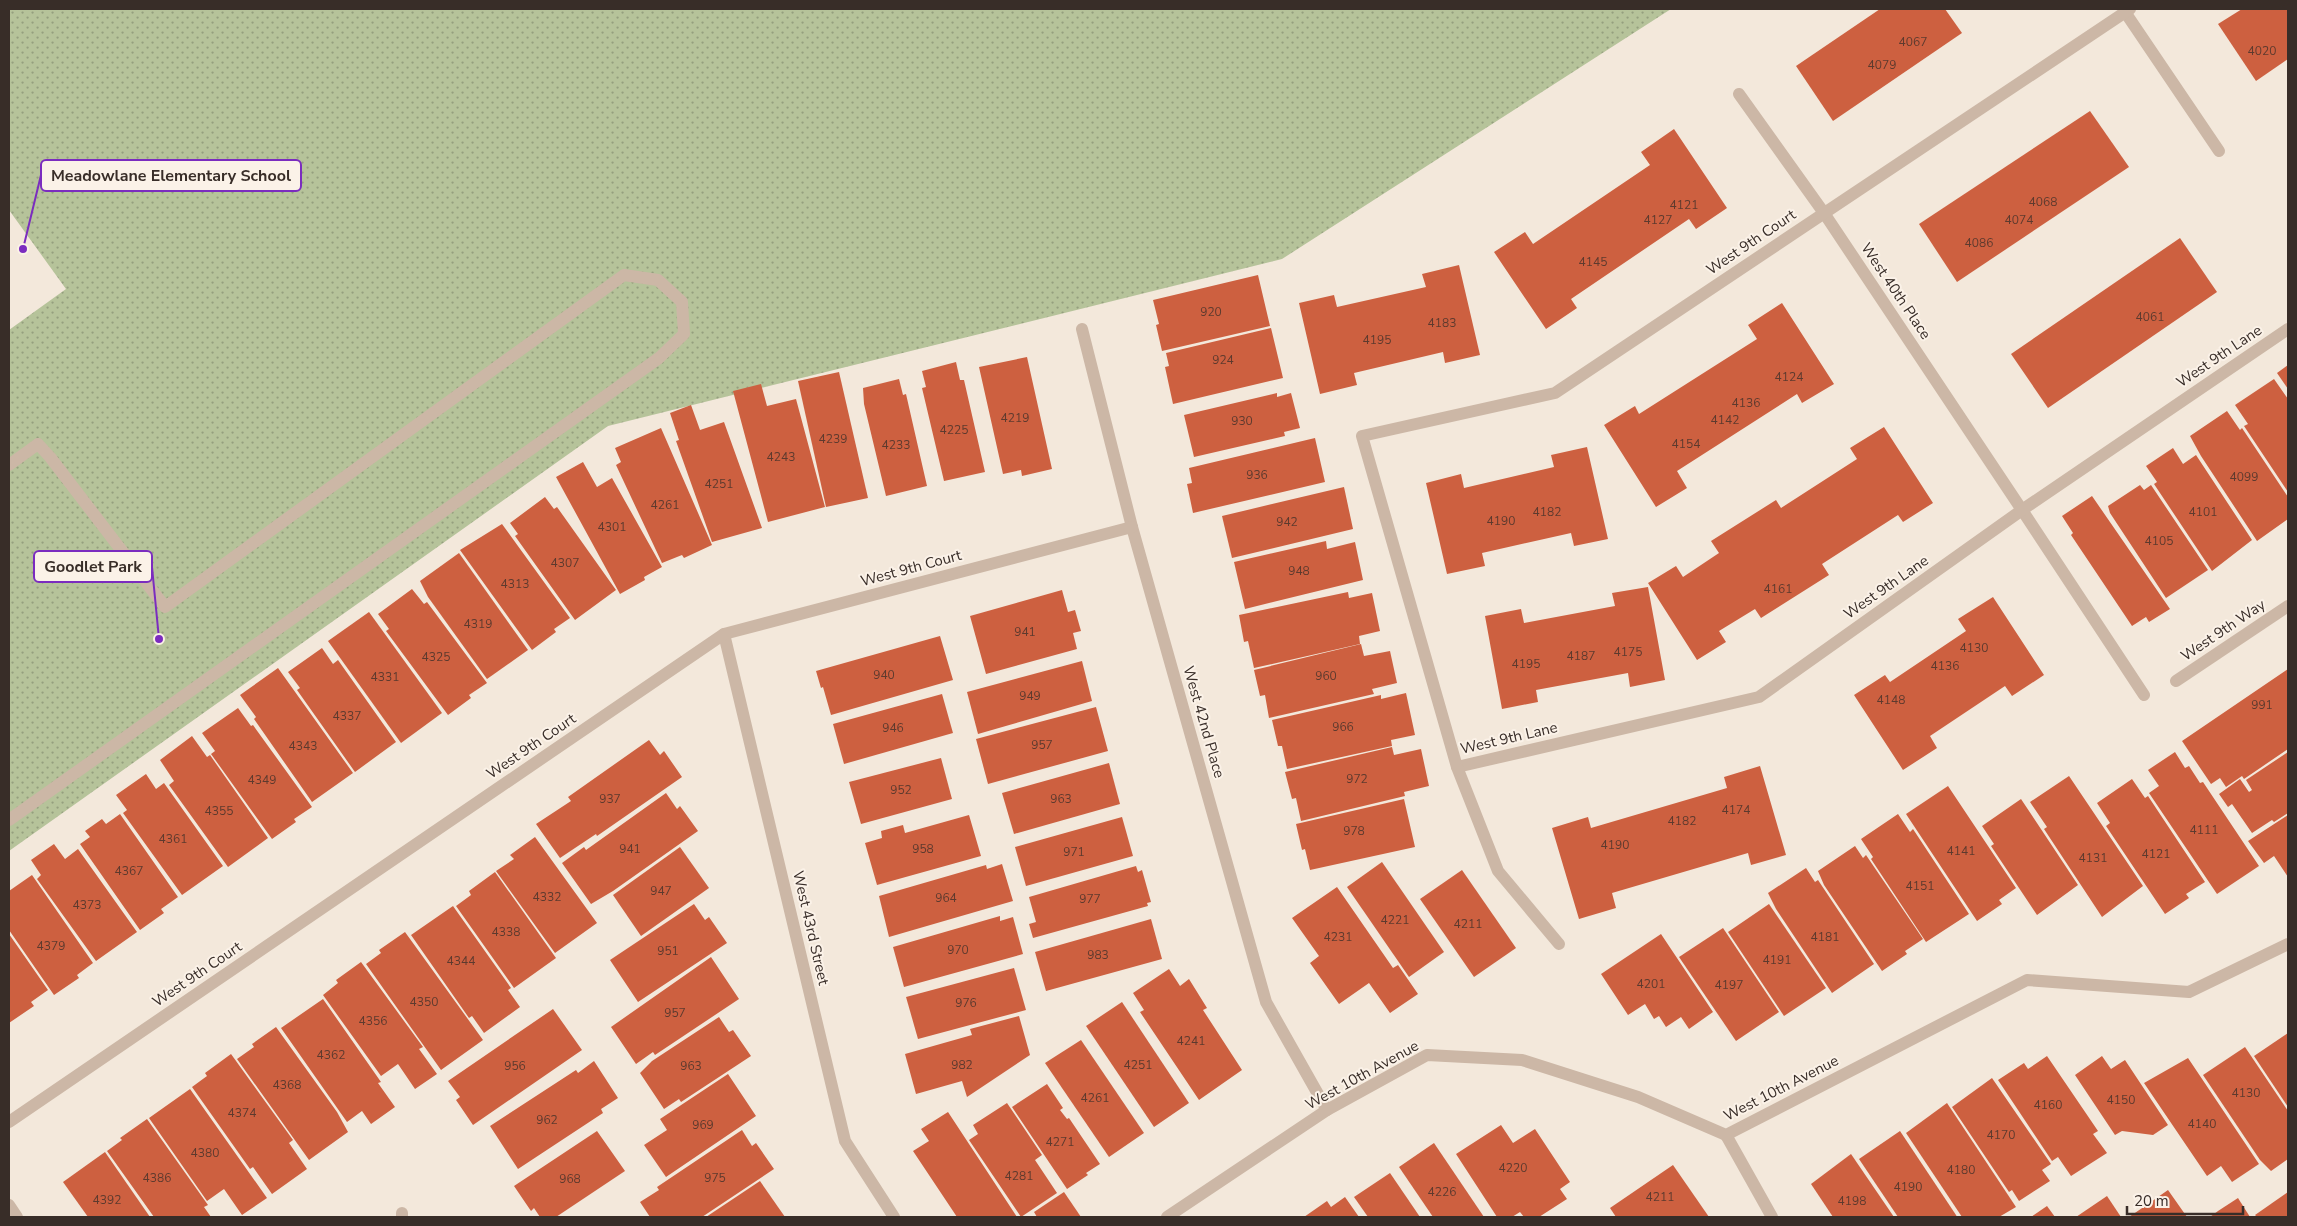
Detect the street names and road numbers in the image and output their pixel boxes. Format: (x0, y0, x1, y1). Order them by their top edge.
street label: West 9th Court (1702, 204, 1800, 279)
street label: West 40th Place (1856, 239, 1936, 343)
street label: West 9th Lane (2172, 320, 2266, 392)
street label: West 9th Court (858, 545, 964, 591)
street label: West 9th Lane (1840, 550, 1932, 624)
street label: West 9th Way (2177, 594, 2269, 666)
street label: West 42nd Place (1178, 664, 1230, 780)
street label: West 9th Court (482, 708, 580, 783)
street label: West 9th Lane (1458, 717, 1560, 759)
street label: West 43rd Street (788, 869, 834, 988)
street label: West 9th Court (148, 936, 246, 1011)
street label: West 10th Avenue (1302, 1036, 1422, 1114)
street label: West 10th Avenue (1720, 1050, 1842, 1126)

